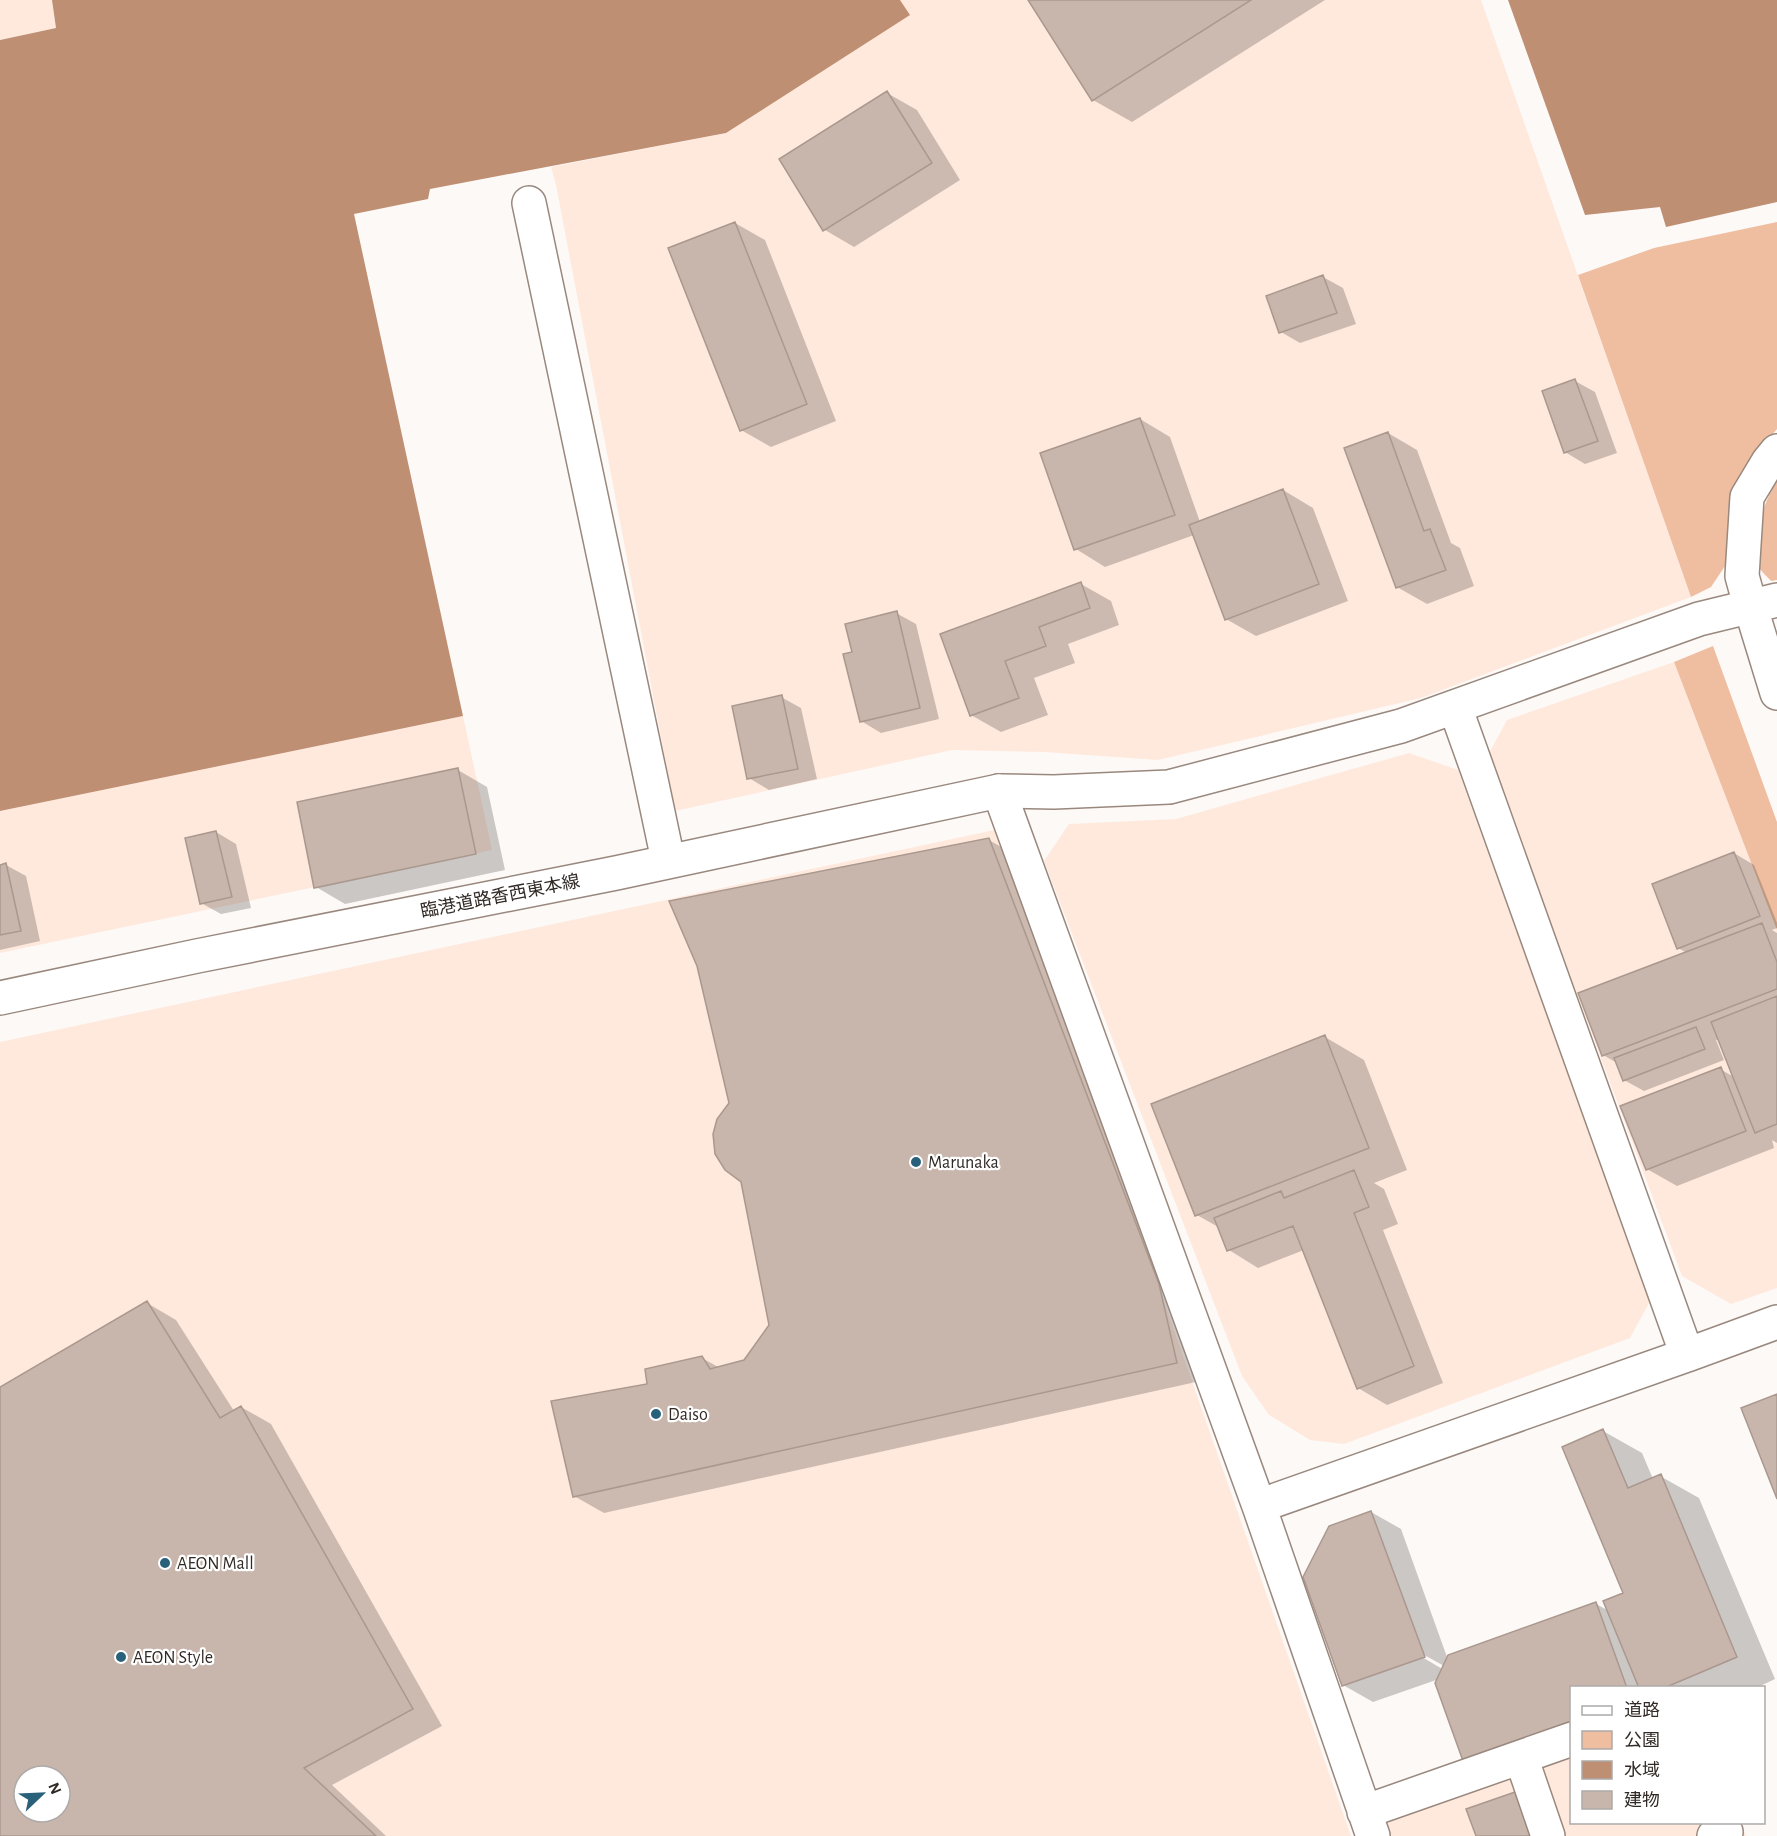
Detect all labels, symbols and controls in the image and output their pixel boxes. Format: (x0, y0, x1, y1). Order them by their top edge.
street label: 臨港道路香西東本線 (419, 871, 581, 921)
place label: Marunaka (928, 1154, 999, 1172)
marker: Marunaka (909, 1155, 923, 1169)
place label: Daiso (668, 1406, 708, 1424)
marker: Daiso (649, 1407, 663, 1421)
place label: AEON Mall (177, 1555, 254, 1573)
marker: AEON Mall (158, 1556, 172, 1570)
place label: AEON Style (133, 1649, 213, 1667)
marker: AEON Style (114, 1650, 128, 1664)
legend (1570, 1686, 1765, 1824)
text: 道路 (1624, 1700, 1660, 1720)
text: 公園 (1624, 1731, 1660, 1750)
text: 水域 (1624, 1761, 1660, 1780)
north arrow (12, 1764, 72, 1824)
text: N (45, 1780, 64, 1797)
text: 建物 (1624, 1790, 1660, 1810)

